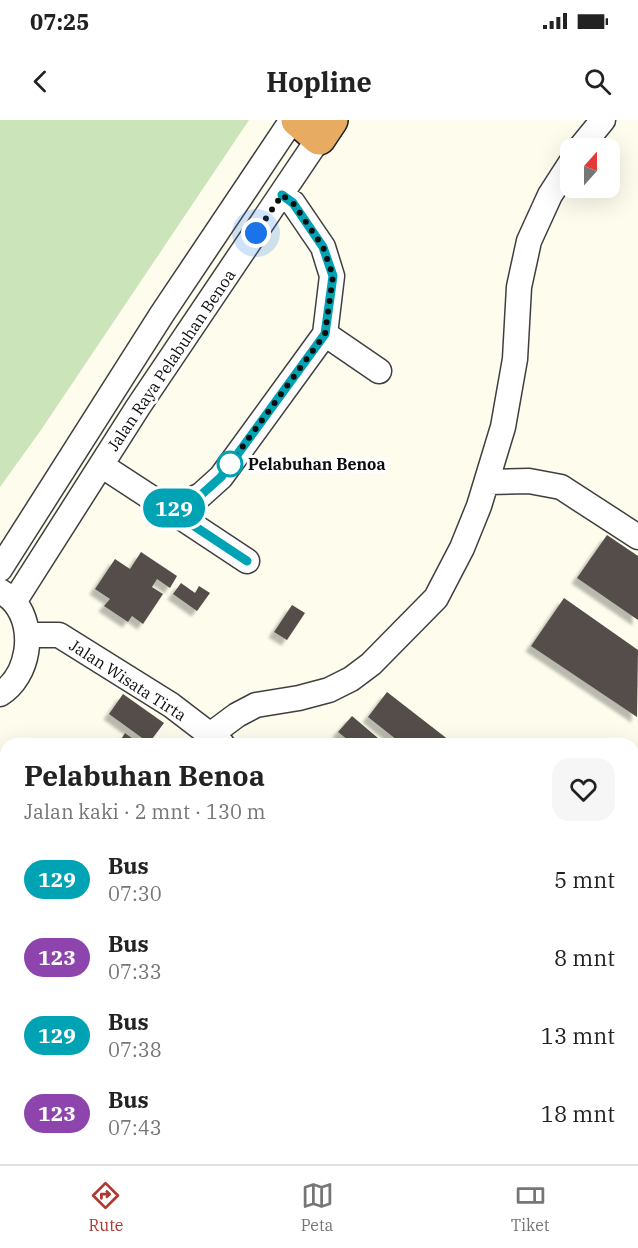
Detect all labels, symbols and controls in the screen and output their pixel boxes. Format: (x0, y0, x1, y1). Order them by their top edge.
text: 07:25 (30, 7, 89, 36)
text: Hopline (266, 64, 372, 99)
icon: back (24, 65, 57, 98)
icon: search (581, 65, 614, 98)
north arrow (560, 138, 620, 198)
map controls (560, 138, 620, 198)
your location (241, 218, 271, 248)
street label: Jalan Raya Pelabuhan Benoa (103, 265, 239, 455)
marker: Pelabuhan Benoa (217, 451, 243, 477)
place label: Pelabuhan Benoa (248, 454, 386, 474)
line badge: 129 (140, 488, 208, 528)
text: 129 (155, 494, 193, 522)
street label: Jalan Wisata Tirta (66, 635, 190, 725)
text: Pelabuhan Benoa (24, 757, 265, 794)
button: heart (552, 758, 615, 821)
text: Jalan kaki · 2 mnt · 130 m (24, 798, 266, 825)
text: Bus (108, 851, 149, 880)
text: 129 (38, 865, 76, 893)
text: 5 mnt (554, 865, 615, 894)
text: 07:30 (108, 880, 162, 907)
text: Bus (108, 929, 149, 958)
text: 123 (38, 943, 76, 971)
text: 8 mnt (554, 943, 615, 972)
text: 07:33 (108, 958, 162, 985)
text: Bus (108, 1007, 149, 1036)
text: 129 (38, 1021, 76, 1049)
text: 13 mnt (541, 1021, 615, 1050)
text: 07:38 (108, 1036, 162, 1063)
text: Bus (108, 1085, 149, 1114)
text: 123 (38, 1099, 76, 1127)
text: 18 mnt (541, 1099, 615, 1128)
text: 07:43 (108, 1114, 162, 1141)
tab: Rute (89, 1179, 123, 1235)
tab: Peta (301, 1179, 334, 1235)
tab: Tiket (511, 1179, 549, 1235)

